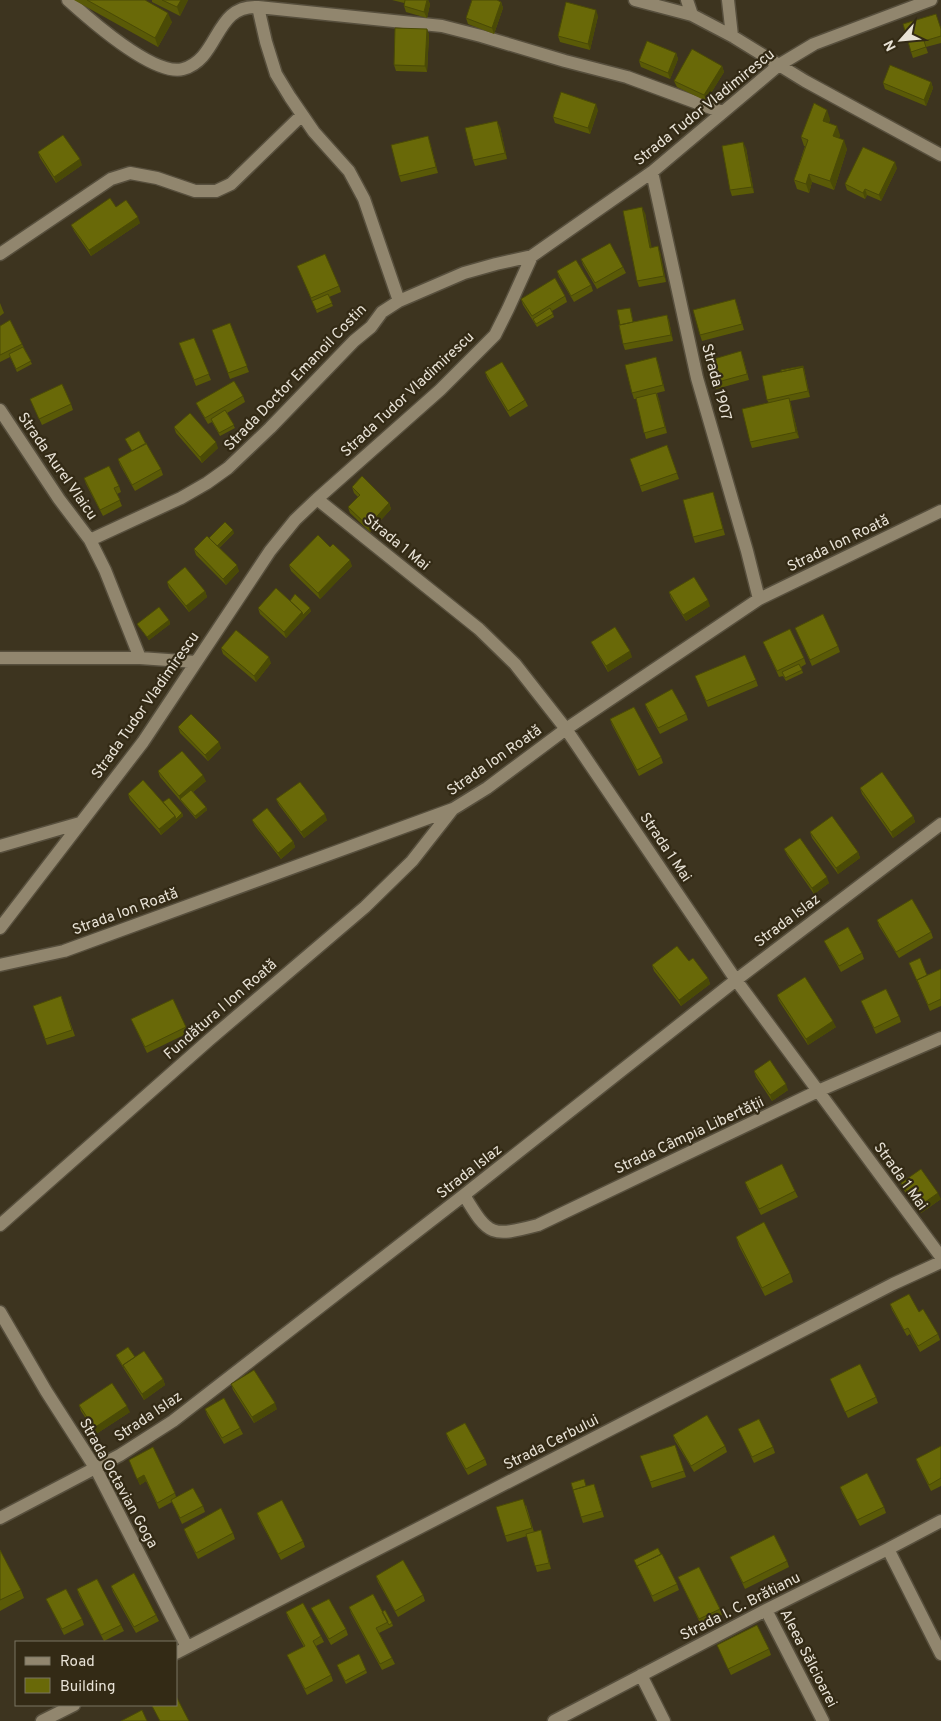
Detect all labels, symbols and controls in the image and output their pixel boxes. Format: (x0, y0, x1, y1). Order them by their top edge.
north arrow (876, 15, 926, 65)
text: N (881, 37, 901, 54)
street label: Strada Tudor Vladimirescu (631, 46, 779, 171)
street label: Strada Doctor Emanoil Costin (221, 301, 371, 456)
street label: Strada Tudor Vladimirescu (337, 328, 479, 462)
street label: Strada 1907 (696, 342, 735, 423)
street label: Strada Aurel Vlaicu (13, 409, 101, 524)
street label: Strada 1 Mai (359, 511, 433, 576)
street label: Strada Ion Roată (785, 511, 893, 577)
street label: Strada Tudor Vladimirescu (88, 629, 204, 783)
street label: Strada Ion Roată (444, 722, 546, 801)
street label: Strada 1 Mai (635, 809, 695, 886)
street label: Strada Ion Roată (70, 884, 181, 940)
street label: Strada Islaz (751, 890, 825, 952)
street label: Fundătura I Ion Roată (160, 956, 281, 1064)
street label: Strada Câmpia Libertății (612, 1093, 768, 1179)
street label: Strada 1 Mai (869, 1139, 931, 1215)
street label: Strada Islaz (433, 1141, 506, 1204)
street label: Strada Islaz (111, 1388, 186, 1447)
street label: Strada Cerbului (501, 1411, 602, 1475)
street label: Strada Octavian Goga (74, 1415, 161, 1552)
street label: Strada I. C. Brătianu (677, 1569, 804, 1646)
street label: Aleea Sălcioarei (775, 1606, 841, 1711)
legend (15, 1641, 178, 1706)
text: Road (60, 1653, 95, 1672)
text: Building (60, 1678, 115, 1697)

